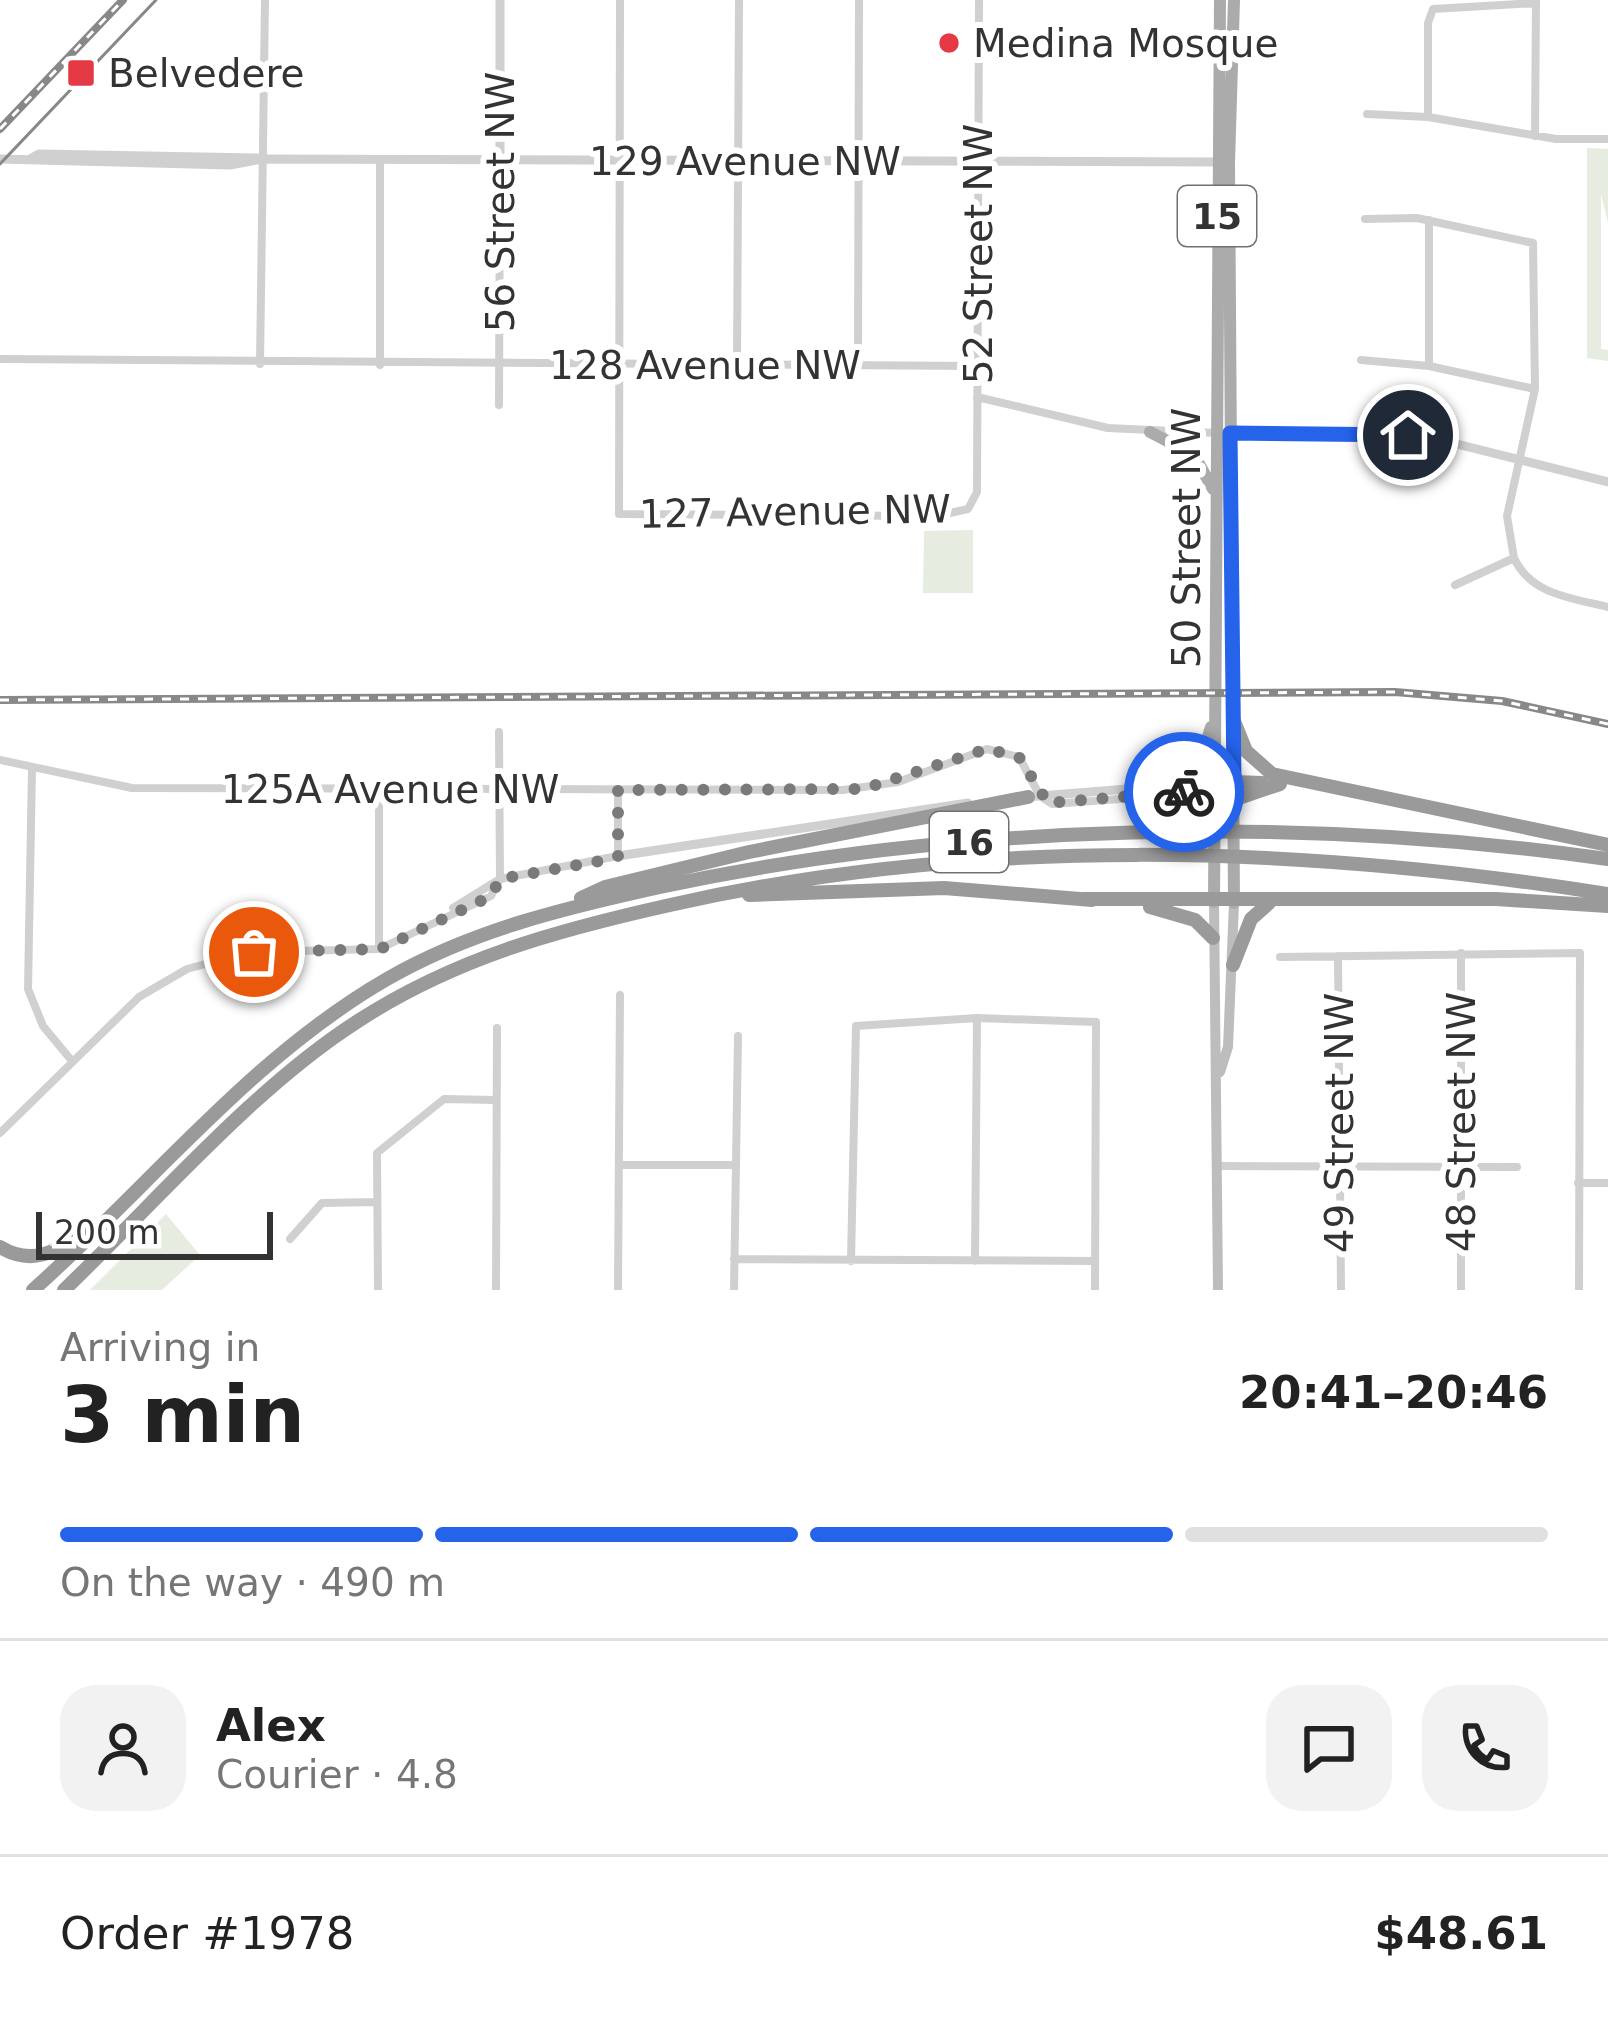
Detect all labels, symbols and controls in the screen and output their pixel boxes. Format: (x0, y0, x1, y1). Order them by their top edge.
place label: Medina Mosque (973, 21, 1279, 66)
marker: Medina Mosque (936, 30, 962, 56)
place label: Belvedere (108, 51, 305, 96)
marker: Belvedere (65, 57, 97, 89)
street label: 56 Street NW (478, 72, 523, 332)
street label: 52 Street NW (956, 124, 1001, 384)
street label: 129 Avenue NW (589, 139, 901, 184)
road number: 15 (1178, 186, 1256, 246)
street label: 128 Avenue NW (549, 343, 861, 388)
pin (1357, 384, 1459, 486)
icon: home (1375, 402, 1441, 468)
street label: 50 Street NW (1164, 408, 1209, 668)
street label: 127 Avenue NW (639, 486, 951, 537)
courier (1124, 732, 1244, 852)
icon: bike (1151, 759, 1217, 825)
street label: 125A Avenue NW (221, 767, 559, 812)
road number: 16 (930, 812, 1008, 872)
pin (203, 901, 305, 1003)
icon: bag (221, 919, 287, 985)
street label: 48 Street NW (1439, 992, 1484, 1252)
street label: 49 Street NW (1317, 993, 1362, 1253)
scale bar (36, 1206, 273, 1259)
text: 200 m (54, 1213, 160, 1252)
text: Arriving in (60, 1325, 260, 1370)
text: 20:41–20:46 (1239, 1366, 1548, 1419)
text: 3 min (60, 1370, 305, 1460)
text: On the way · 490 m (60, 1560, 445, 1605)
button: person (60, 1685, 186, 1811)
button: chat (1266, 1685, 1392, 1811)
button: phone (1422, 1685, 1548, 1811)
text: Alex (216, 1699, 326, 1752)
text: Courier · 4.8 (216, 1752, 458, 1797)
text: Order #1978 (60, 1907, 354, 1960)
text: $48.61 (1374, 1907, 1548, 1960)

